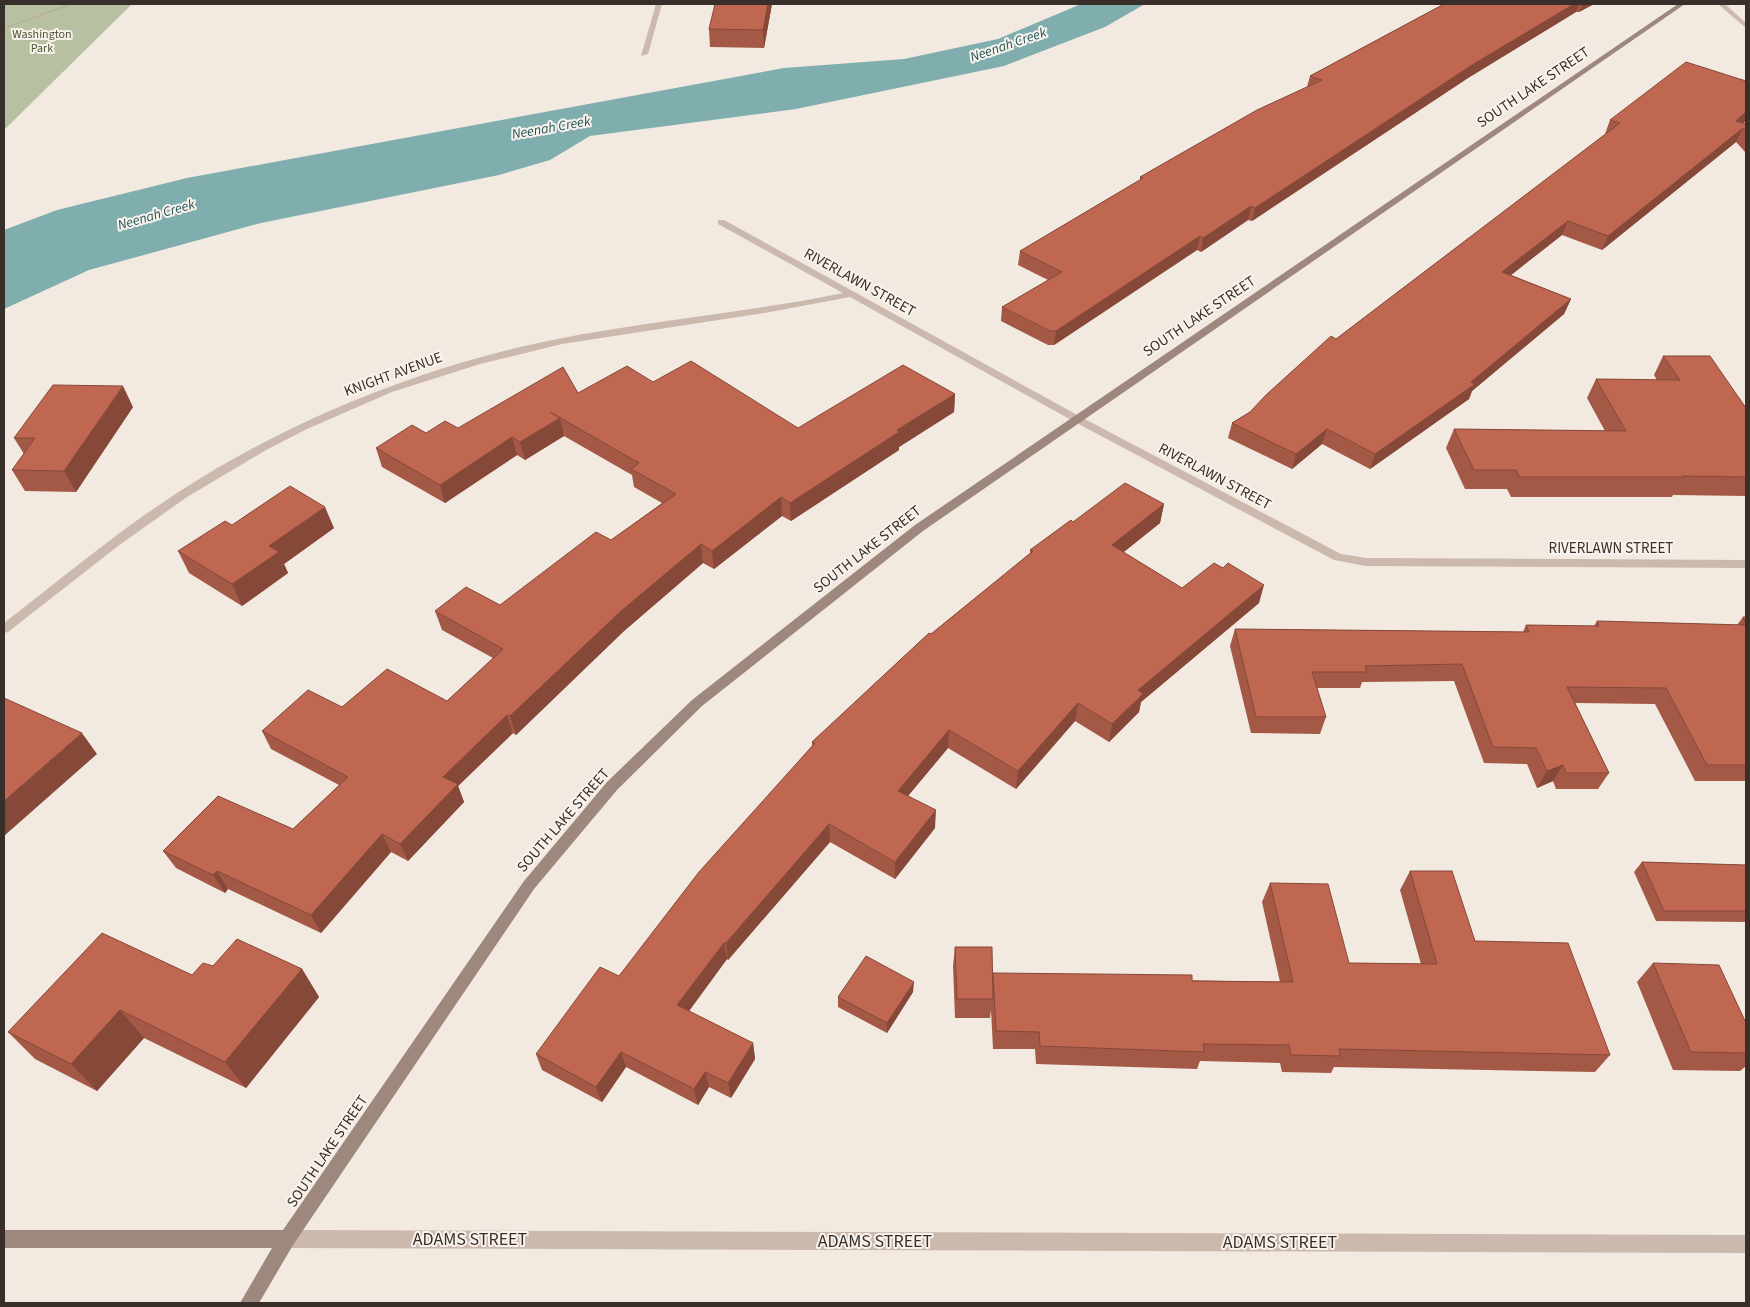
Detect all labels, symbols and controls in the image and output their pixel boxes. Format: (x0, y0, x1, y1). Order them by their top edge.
water label: Neenah Creek (967, 22, 1049, 67)
park label: Washington Park (12, 26, 72, 57)
street label: SOUTH LAKE STREET (1473, 42, 1594, 133)
water label: Neenah Creek (510, 111, 592, 145)
water label: Neenah Creek (115, 194, 198, 236)
street label: RIVERLAWN STREET (800, 243, 919, 322)
street label: SOUTH LAKE STREET (1139, 271, 1260, 362)
street label: KNIGHT AVENUE (341, 347, 445, 402)
street label: RIVERLAWN STREET (1155, 438, 1275, 515)
street label: SOUTH LAKE STREET (809, 501, 926, 598)
street label: RIVERLAWN STREET (1549, 538, 1673, 559)
street label: SOUTH LAKE STREET (512, 764, 614, 877)
street label: SOUTH LAKE STREET (282, 1091, 373, 1212)
street label: ADAMS STREET (413, 1227, 528, 1252)
street label: ADAMS STREET (818, 1229, 933, 1254)
street label: ADAMS STREET (1223, 1230, 1338, 1255)

